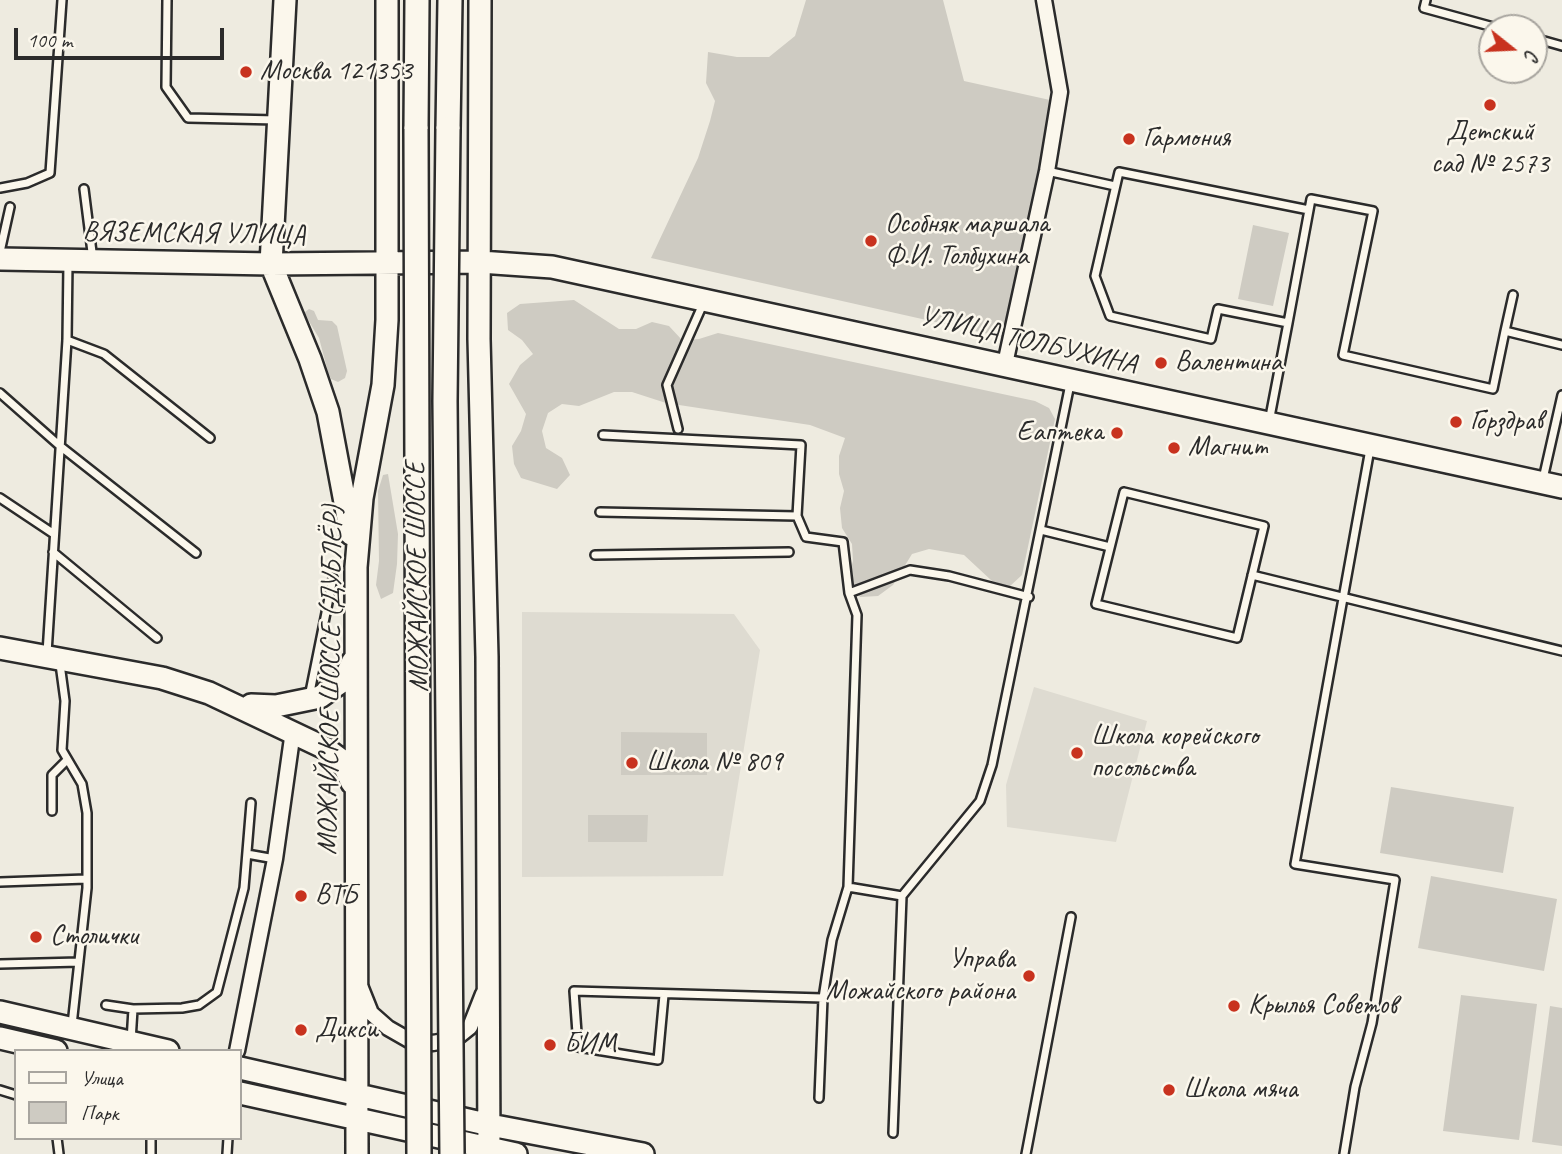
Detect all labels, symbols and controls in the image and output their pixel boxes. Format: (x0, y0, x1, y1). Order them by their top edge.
scale bar (18, 14, 228, 58)
north arrow (1478, 14, 1548, 84)
text: 100 m (27, 27, 72, 53)
text: С (1518, 47, 1544, 63)
place label: Москва 121353 (260, 55, 412, 89)
marker: Москва 121353 (238, 64, 254, 80)
marker: Детский сад № 2573 (1482, 97, 1498, 113)
place label: Детский сад № 2573 (1431, 116, 1549, 182)
place label: Гармония (1143, 122, 1230, 156)
marker: Гармония (1121, 131, 1137, 147)
place label: Особняк маршала Ф.И. Толбухина (885, 208, 1049, 274)
street label: ВЯЗЕМСКАЯ УЛИЦА (82, 215, 306, 253)
marker: Особняк маршала Ф.И. Толбухина (863, 233, 879, 249)
street label: УЛИЦА ТОЛБУХИНА (916, 300, 1140, 382)
place label: Валентина (1175, 346, 1282, 380)
marker: Валентина (1153, 355, 1169, 371)
place label: Горздрав (1470, 405, 1543, 439)
marker: Горздрав (1448, 414, 1464, 430)
place label: Еаптека (1017, 416, 1103, 450)
marker: Еаптека (1109, 425, 1125, 441)
place label: Магнит (1188, 431, 1268, 465)
marker: Магнит (1166, 440, 1182, 456)
street label: МОЖАЙСКОЕ ШОССЕ (399, 462, 437, 692)
street label: МОЖАЙСКОЕ ШОССЕ (ДУБЛЁР) (311, 505, 351, 855)
place label: Школа корейского посольства (1091, 720, 1258, 786)
marker: Школа корейского посольства (1069, 745, 1085, 761)
place label: Школа № 809 (646, 746, 782, 780)
marker: Школа № 809 (624, 755, 640, 771)
place label: ВТБ (315, 879, 357, 913)
marker: ВТБ (293, 888, 309, 904)
place label: Столички (50, 920, 138, 954)
marker: Столички (28, 929, 44, 945)
place label: Управа Можайского района (826, 943, 1015, 1009)
marker: Управа Можайского района (1021, 968, 1037, 984)
place label: Крылья Советов (1248, 989, 1397, 1023)
marker: Крылья Советов (1226, 998, 1242, 1014)
place label: Дикси (315, 1013, 378, 1047)
marker: Дикси (293, 1022, 309, 1038)
place label: БИМ (564, 1028, 616, 1062)
marker: БИМ (542, 1037, 558, 1053)
legend (14, 1049, 242, 1140)
text: Улица (81, 1065, 123, 1091)
place label: Школа мяча (1183, 1073, 1298, 1107)
marker: Школа мяча (1161, 1082, 1177, 1098)
text: Парк (81, 1100, 118, 1126)

